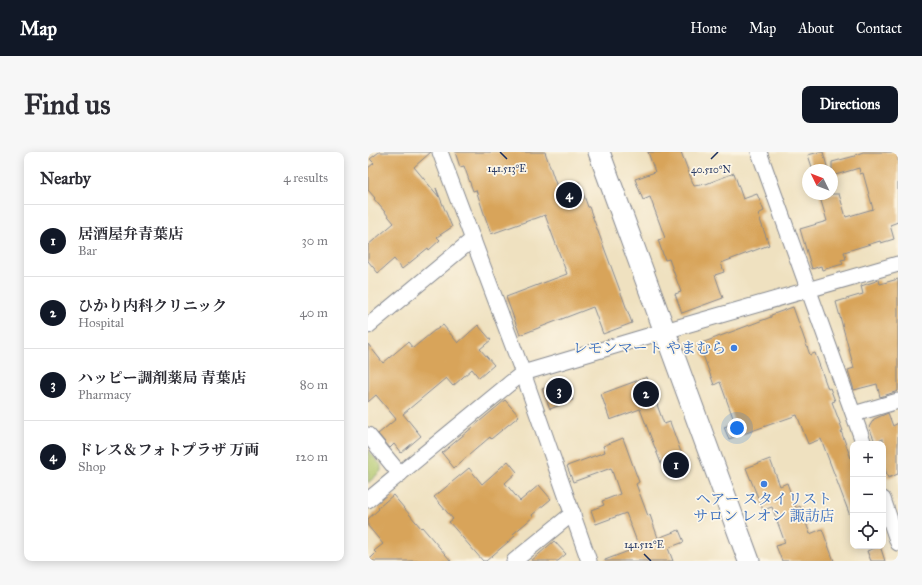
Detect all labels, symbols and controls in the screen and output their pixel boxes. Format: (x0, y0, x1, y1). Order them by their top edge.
text: Map (20, 17, 57, 40)
text: Home (690, 20, 727, 37)
text: Map (749, 20, 776, 37)
text: About (798, 20, 834, 37)
text: Contact (856, 20, 902, 37)
button: Directions (802, 86, 898, 123)
text: Find us (24, 87, 110, 122)
text: 141.513°E (488, 163, 526, 175)
text: 40.510°N (691, 164, 731, 176)
north arrow (802, 164, 838, 200)
text: Nearby (40, 168, 91, 189)
text: 4 results (283, 170, 328, 186)
pin: 4 (556, 180, 582, 210)
text: 居酒屋弁青葉店 (78, 225, 183, 243)
text: 1 (50, 233, 56, 249)
text: 30 m (302, 233, 328, 249)
text: Bar (78, 243, 97, 259)
text: ひかり内科クリニック (78, 297, 227, 315)
text: 2 (50, 305, 56, 321)
text: 40 m (299, 305, 328, 321)
text: Hospital (78, 315, 124, 331)
place label: レモンマート やまむら (573, 339, 726, 357)
marker: レモンマート やまむら (729, 343, 739, 353)
text: ハッピー調剤薬局 青葉店 (78, 369, 246, 387)
pin: 3 (546, 376, 572, 406)
text: 3 (50, 377, 56, 393)
text: 80 m (300, 377, 328, 393)
pin: 2 (633, 379, 659, 409)
text: Pharmacy (78, 387, 131, 403)
your location (727, 418, 747, 438)
text: ドレス＆フォトプラザ 万両 (78, 441, 260, 459)
map controls (850, 441, 886, 549)
button: + (850, 441, 886, 477)
text: 4 (49, 449, 57, 465)
text: 120 m (295, 449, 328, 465)
pin: 1 (663, 450, 689, 480)
text: Shop (78, 459, 106, 475)
button: − (850, 477, 886, 513)
marker: ヘアー スタイリスト サロン レオン 諏訪店 (759, 479, 769, 489)
place label: ヘアー スタイリスト サロン レオン 諏訪店 (693, 490, 835, 525)
button: locate (850, 513, 886, 549)
text: 141.512°E (624, 539, 664, 551)

